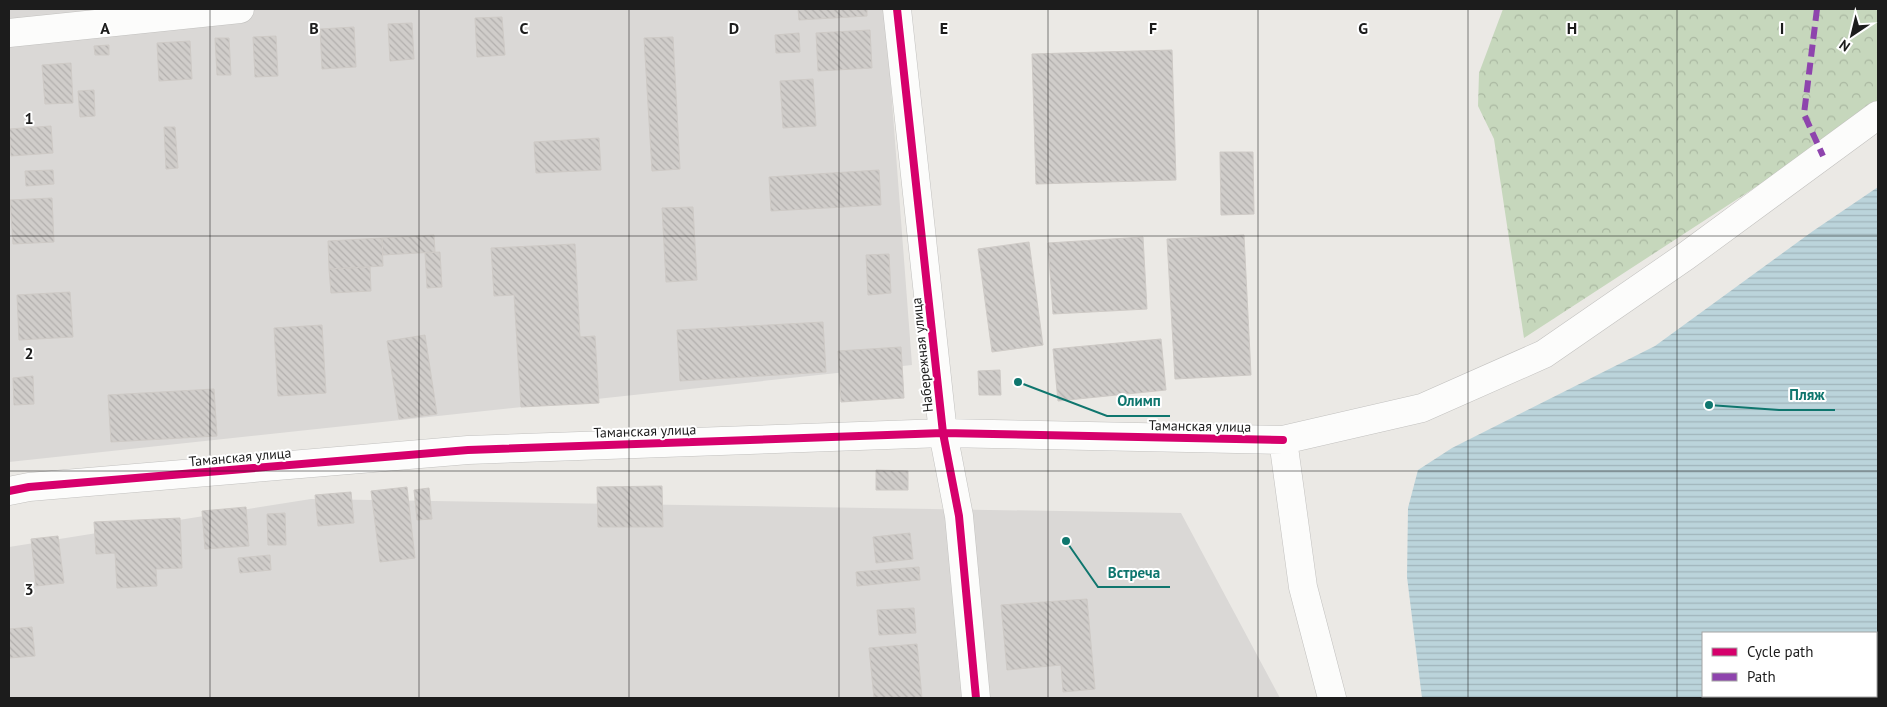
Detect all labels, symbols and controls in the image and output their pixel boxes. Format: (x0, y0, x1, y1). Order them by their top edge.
north arrow (1827, 10, 1877, 60)
text: A (100, 18, 110, 38)
text: B (309, 18, 319, 38)
text: C (520, 18, 529, 38)
text: D (729, 18, 739, 38)
text: E (940, 18, 948, 38)
text: F (1149, 18, 1157, 38)
text: G (1358, 18, 1368, 38)
text: H (1567, 18, 1577, 38)
text: I (1780, 18, 1784, 38)
text: N (1836, 36, 1853, 56)
text: 1 (24, 108, 34, 128)
street label: Набережная улица (907, 297, 937, 413)
text: 2 (24, 343, 34, 363)
callout: Пляж (1779, 380, 1835, 410)
text: Пляж (1789, 385, 1825, 404)
callout: Олимп (1107, 386, 1170, 416)
text: Олимп (1117, 391, 1161, 410)
street label: Таманская улица (1149, 416, 1252, 436)
street label: Таманская улица (593, 420, 697, 442)
street label: Таманская улица (188, 444, 292, 470)
callout: Встреча (1098, 557, 1170, 587)
text: Встреча (1108, 563, 1160, 582)
text: 3 (24, 579, 34, 599)
legend (1702, 632, 1877, 697)
text: Cycle path (1747, 642, 1813, 661)
text: Path (1747, 667, 1776, 686)

